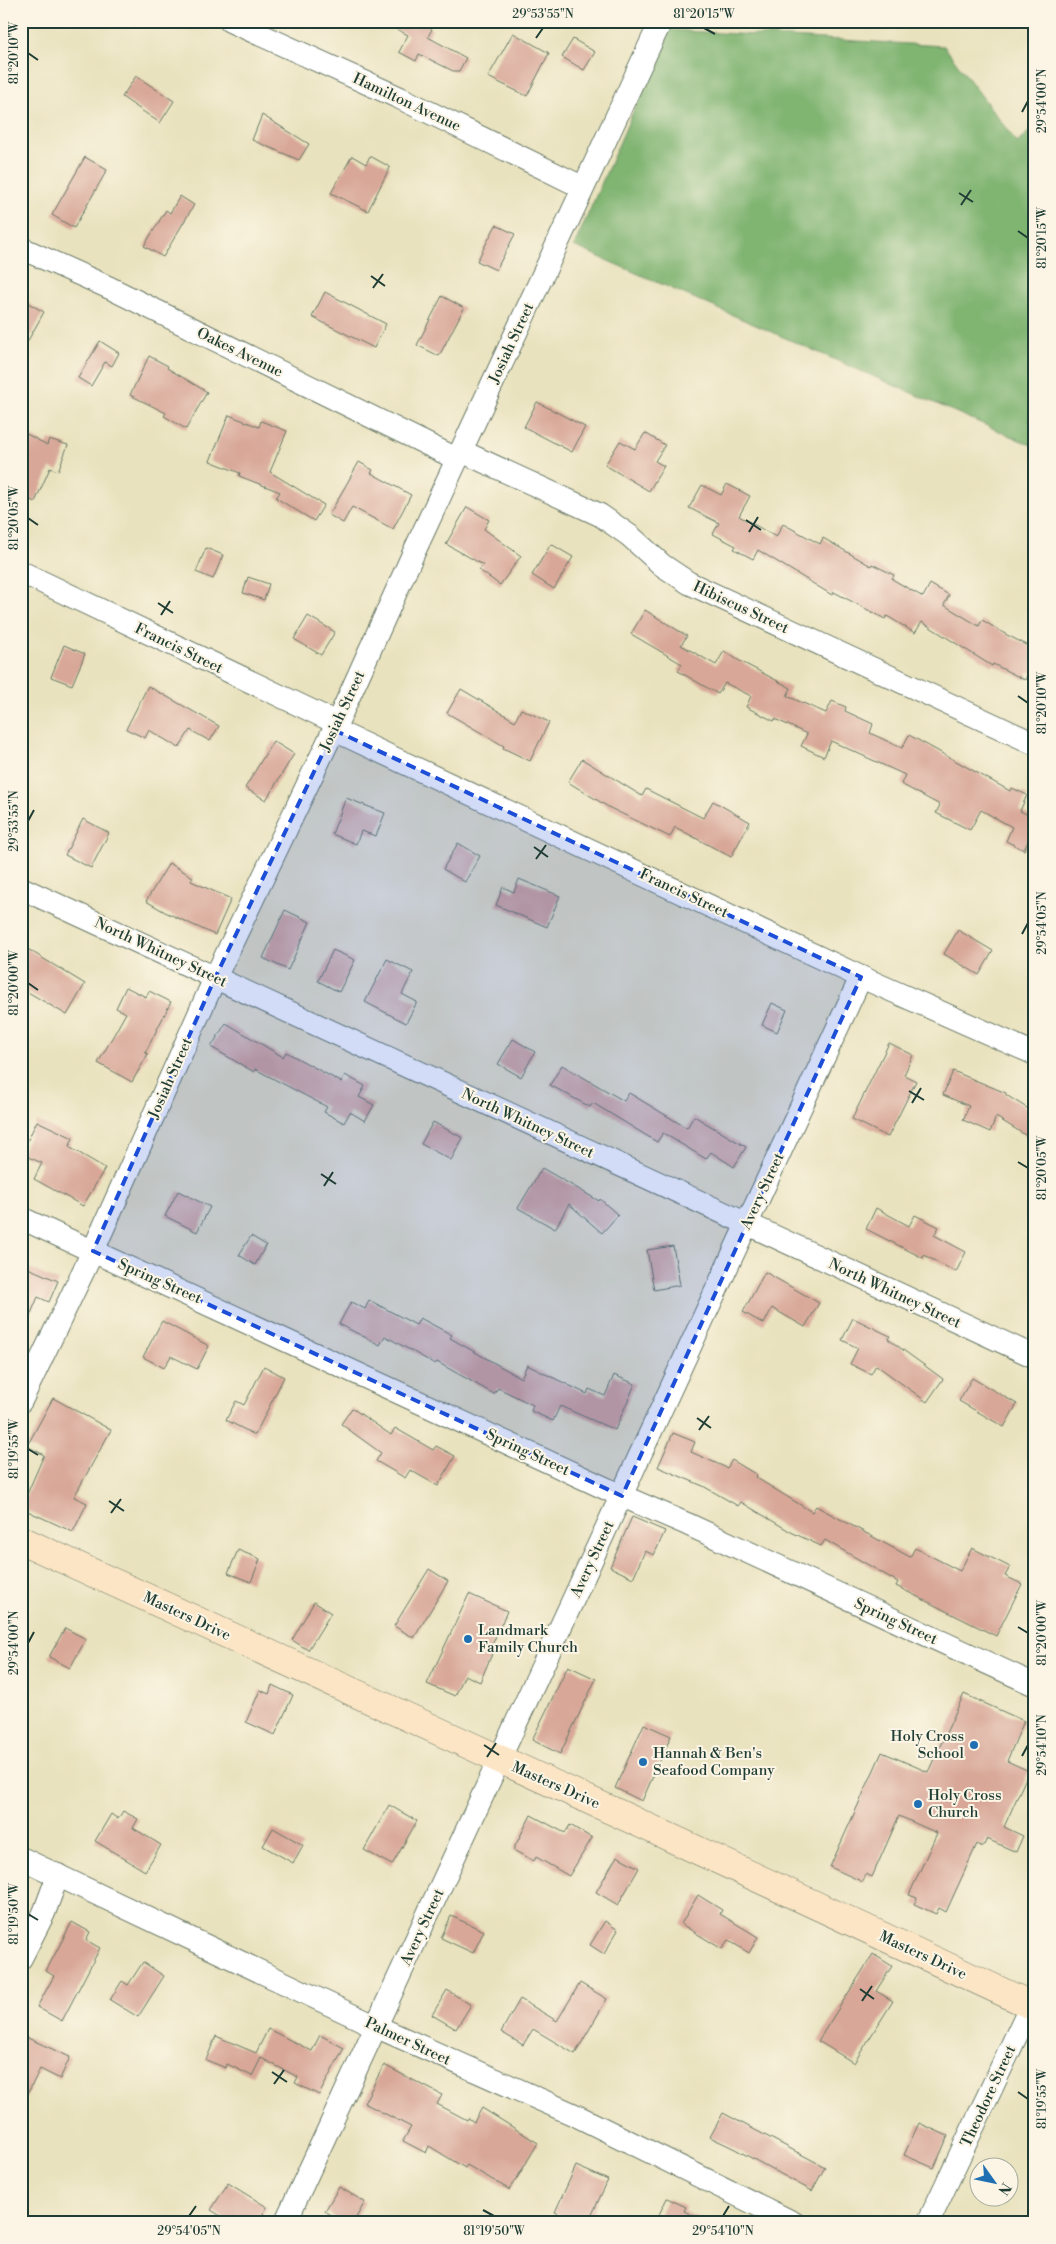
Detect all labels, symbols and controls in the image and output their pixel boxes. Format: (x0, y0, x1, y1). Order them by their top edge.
text: 29°53'55"N (512, 7, 574, 22)
text: 81°20'15"W (673, 7, 736, 22)
text: 81°20'10"W (7, 21, 22, 84)
street label: Hamilton Avenue (350, 69, 464, 136)
text: 29°54'00"N (1035, 69, 1050, 133)
text: 81°20'15"W (1035, 206, 1050, 269)
street label: Josiah Street (484, 299, 539, 387)
street label: Oakes Avenue (193, 323, 286, 382)
text: 81°20'05"W (7, 485, 22, 550)
street label: Hibiscus Street (690, 577, 792, 638)
street label: Francis Street (132, 619, 227, 678)
street label: Josiah Street (315, 667, 370, 755)
text: 81°20'10"W (1035, 671, 1050, 734)
text: 29°53'55"N (7, 790, 22, 852)
street label: Francis Street (636, 865, 732, 923)
text: 29°54'05"N (1035, 891, 1050, 955)
street label: North Whitney Street (92, 913, 231, 992)
text: 81°20'00"W (7, 949, 22, 1016)
street label: Josiah Street (144, 1034, 197, 1123)
street label: North Whitney Street (459, 1084, 598, 1163)
text: 81°20'05"W (1035, 1135, 1050, 1200)
street label: Avery Street (736, 1149, 789, 1234)
street label: North Whitney Street (826, 1254, 965, 1333)
street label: Spring Street (115, 1255, 205, 1309)
text: 81°19'55"W (7, 1418, 22, 1479)
street label: Spring Street (483, 1425, 573, 1480)
street label: Avery Street (566, 1517, 619, 1602)
street label: Masters Drive (140, 1588, 234, 1645)
street label: Spring Street (851, 1594, 941, 1649)
text: 81°20'00"W (1035, 1599, 1050, 1666)
text: 29°54'00"N (7, 1611, 22, 1675)
place label: Landmark Family Church (478, 1621, 578, 1657)
marker: Landmark Family Church (462, 1633, 474, 1645)
text: 29°54'10"N (1035, 1714, 1050, 1776)
place label: Holy Cross School (890, 1727, 965, 1763)
marker: Holy Cross School (968, 1739, 980, 1751)
place label: Hannah & Ben's Seafood Company (653, 1744, 775, 1780)
marker: Hannah & Ben's Seafood Company (637, 1756, 649, 1768)
street label: Masters Drive (509, 1758, 603, 1813)
place label: Holy Cross Church (928, 1786, 1002, 1822)
marker: Holy Cross Church (912, 1798, 924, 1810)
text: 81°19'50"W (7, 1882, 22, 1945)
street label: Avery Street (396, 1885, 449, 1970)
street label: Masters Drive (876, 1927, 970, 1984)
street label: Palmer Street (362, 2013, 454, 2070)
street label: Theodore Street (957, 2042, 1021, 2150)
text: 81°19'55"W (1035, 2068, 1050, 2129)
north arrow (968, 2156, 1018, 2206)
text: N (993, 2179, 1015, 2198)
text: 29°54'05"N (157, 2224, 221, 2239)
text: 81°19'50"W (463, 2224, 526, 2239)
text: 29°54'10"N (692, 2224, 754, 2239)

